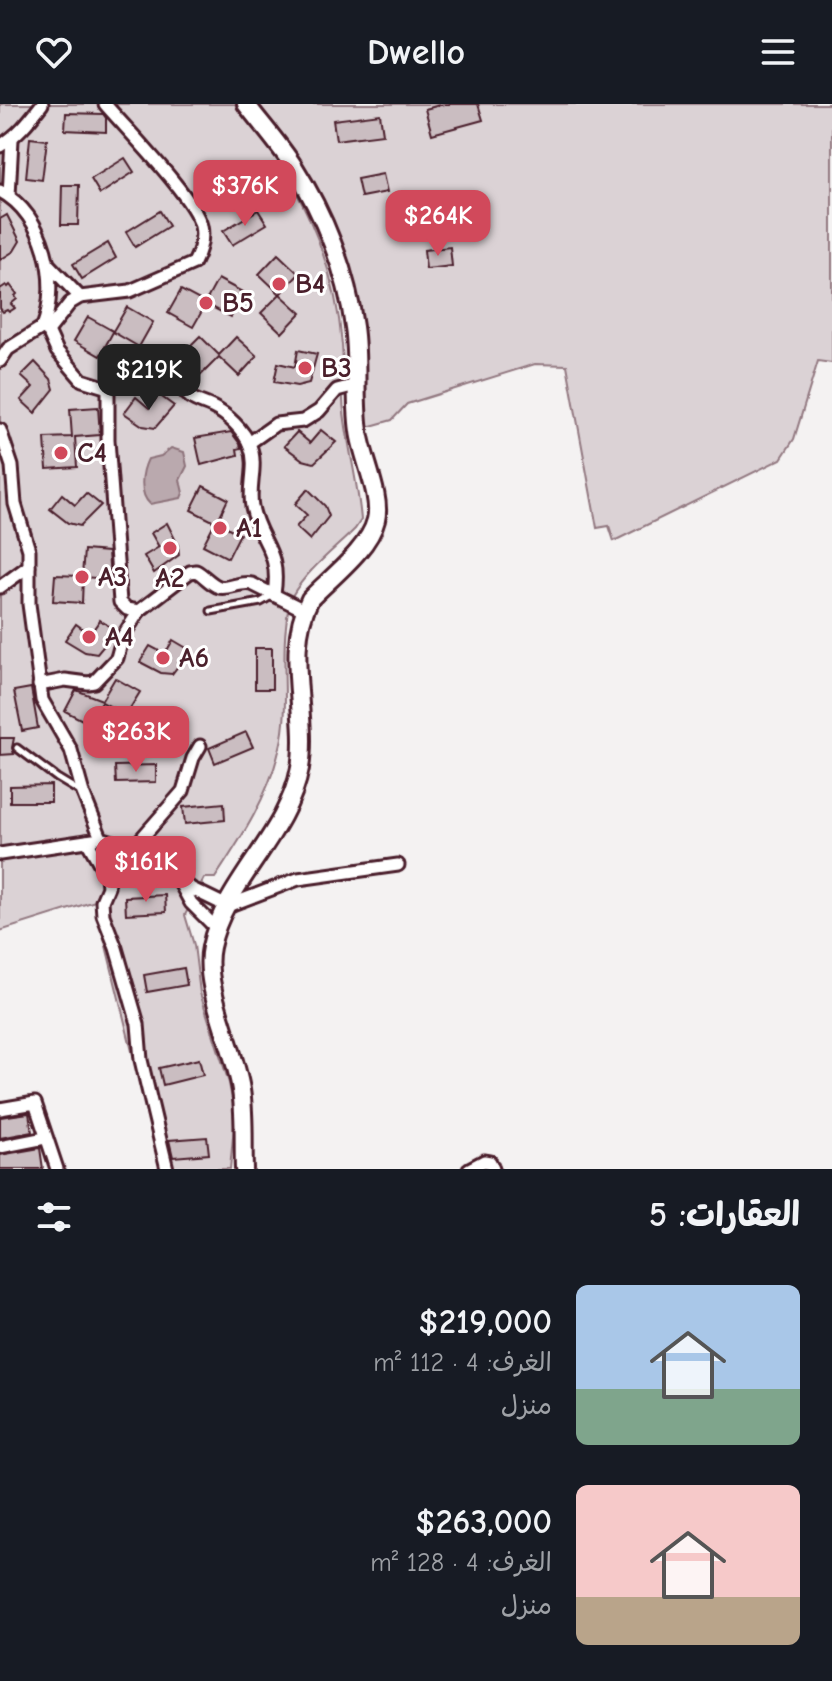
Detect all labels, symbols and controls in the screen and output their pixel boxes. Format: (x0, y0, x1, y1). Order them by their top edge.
icon: heart (32, 30, 76, 74)
icon: menu (756, 30, 800, 74)
text: Dwello (367, 32, 465, 73)
pin: $376K (189, 160, 301, 228)
text: $376K (211, 171, 279, 201)
pin: $264K (382, 190, 494, 258)
text: $264K (403, 201, 473, 231)
place label: B4 (295, 268, 325, 300)
marker: B4 (270, 275, 288, 293)
place label: B5 (222, 287, 254, 319)
marker: B5 (197, 294, 215, 312)
pin: $219K (93, 344, 205, 412)
place label: B3 (321, 352, 352, 384)
text: $219K (115, 355, 183, 385)
marker: B3 (296, 359, 314, 377)
place label: C4 (77, 437, 107, 469)
marker: C4 (52, 444, 70, 462)
place label: A1 (236, 512, 262, 544)
marker: A1 (211, 519, 229, 537)
marker: A2 (161, 539, 179, 557)
place label: A3 (98, 561, 127, 593)
place label: A2 (155, 562, 185, 594)
marker: A3 (73, 568, 91, 586)
place label: A4 (105, 621, 134, 653)
marker: A4 (80, 628, 98, 646)
place label: A6 (179, 642, 209, 674)
marker: A6 (154, 649, 172, 667)
pin: $263K (80, 706, 192, 774)
text: $263K (101, 717, 171, 747)
pin: $161K (90, 836, 202, 904)
text: $161K (114, 847, 178, 877)
icon: filters (32, 1195, 76, 1239)
text: العقارات: 5 (649, 1195, 800, 1235)
text: $219,000 (419, 1302, 552, 1342)
icon: home (640, 1317, 736, 1413)
text: الغرف: 4 · 112 m² (373, 1348, 552, 1378)
text: منزل (501, 1391, 552, 1421)
text: $263,000 (415, 1502, 552, 1542)
icon: home (640, 1517, 736, 1613)
text: الغرف: 4 · 128 m² (370, 1548, 552, 1578)
text: منزل (501, 1591, 552, 1621)

